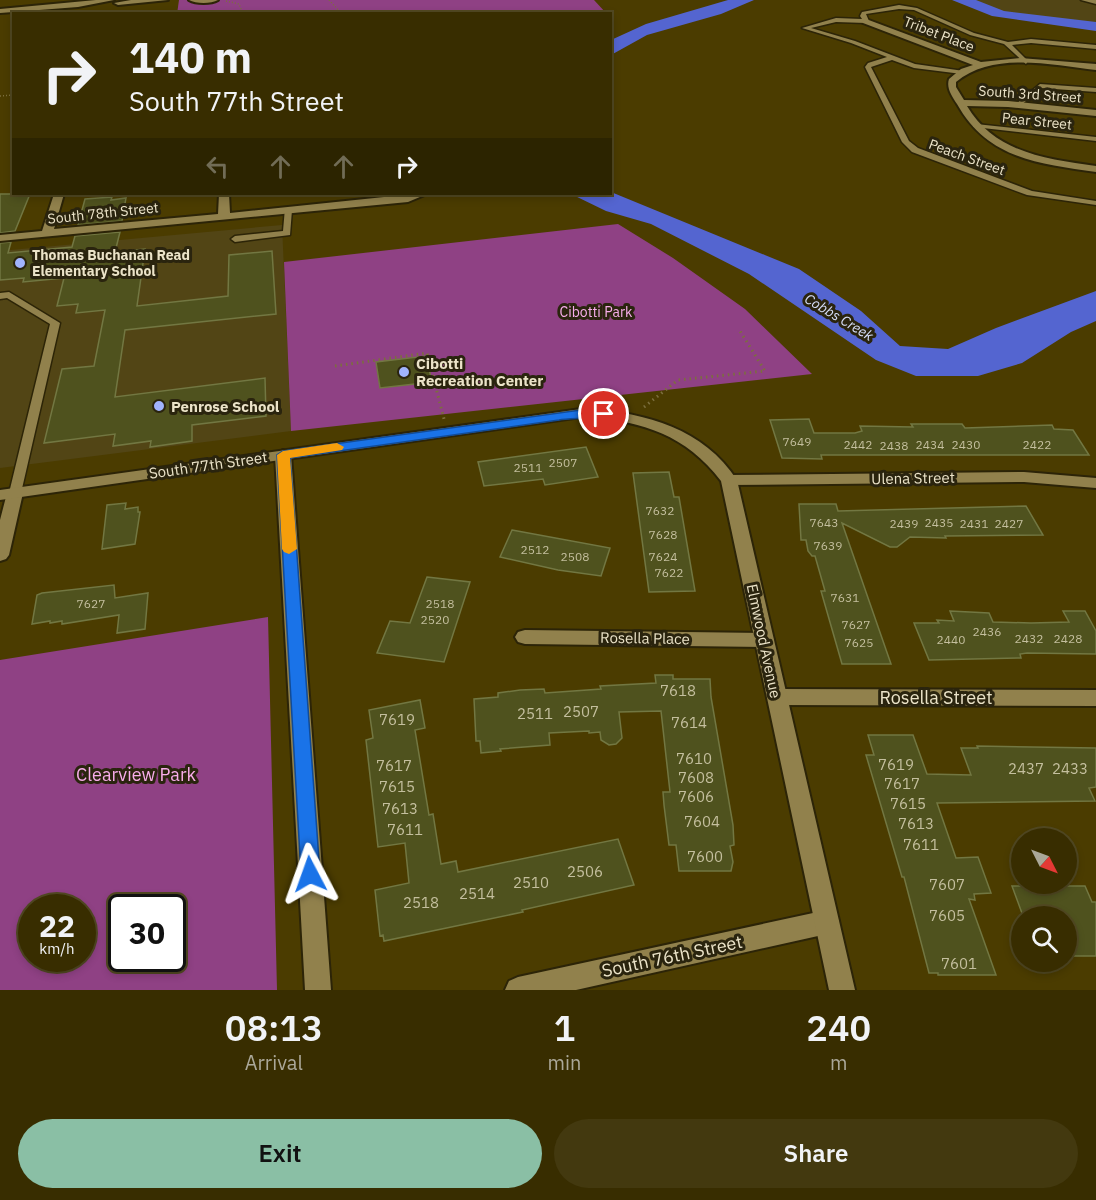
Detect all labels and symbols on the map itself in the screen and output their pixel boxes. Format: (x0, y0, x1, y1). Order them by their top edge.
street label: Tribet Place (901, 12, 977, 56)
street label: South 3rd Street (978, 81, 1082, 107)
street label: Pear Street (1001, 108, 1073, 134)
street label: Peach Street (926, 135, 1008, 179)
street label: South 78th Street (47, 198, 159, 228)
place label: Thomas Buchanan Read Elementary School (32, 246, 190, 280)
marker: Thomas Buchanan Read Elementary School (13, 256, 27, 270)
water label: Cobbs Creek (801, 289, 877, 345)
park label: Cibotti Park (560, 303, 633, 321)
place label: Cibotti Recreation Center (416, 354, 543, 390)
marker: Cibotti Recreation Center (397, 365, 411, 379)
pin (578, 388, 629, 439)
place label: Penrose School (171, 397, 280, 416)
marker: Penrose School (152, 399, 166, 413)
house number: 7649 (783, 434, 811, 449)
house number: 2442 (844, 437, 872, 452)
house number: 2434 (916, 437, 944, 452)
house number: 2430 (952, 437, 980, 452)
house number: 2422 (1023, 437, 1051, 452)
house number: 2438 (880, 438, 908, 453)
street label: South 77th Street (148, 447, 268, 483)
house number: 2507 (549, 455, 577, 470)
house number: 2511 (514, 460, 542, 475)
street label: Ulena Street (871, 468, 955, 488)
house number: 7632 (646, 503, 674, 518)
house number: 7643 (810, 515, 838, 530)
house number: 2435 (925, 515, 953, 530)
house number: 2439 (890, 516, 918, 531)
house number: 2431 (960, 516, 988, 531)
house number: 2427 (995, 516, 1023, 531)
house number: 7628 (649, 527, 677, 542)
house number: 7639 (814, 538, 842, 553)
house number: 2512 (521, 542, 549, 557)
house number: 2508 (561, 549, 589, 564)
house number: 7624 (649, 549, 677, 564)
house number: 7622 (655, 565, 683, 580)
street label: Elmwood Avenue (743, 582, 785, 700)
house number: 7631 (831, 590, 859, 605)
house number: 7627 (77, 596, 105, 611)
house number: 2518 (426, 596, 454, 611)
house number: 2520 (421, 612, 449, 627)
house number: 7627 (842, 617, 870, 632)
house number: 2436 (973, 624, 1001, 639)
street label: Rosella Place (600, 628, 690, 648)
house number: 2432 (1015, 631, 1043, 646)
house number: 2428 (1054, 631, 1082, 646)
house number: 2440 (937, 632, 965, 647)
house number: 7625 (845, 635, 873, 650)
house number: 7618 (660, 681, 696, 700)
street label: Rosella Street (880, 686, 992, 709)
house number: 2507 (563, 702, 599, 721)
house number: 2511 (517, 704, 553, 723)
house number: 7619 (379, 710, 415, 729)
house number: 7614 (671, 713, 707, 732)
house number: 7610 (676, 749, 712, 768)
house number: 7619 (878, 755, 914, 774)
house number: 7617 (376, 756, 412, 775)
house number: 2437 (1008, 759, 1044, 778)
house number: 2433 (1052, 759, 1088, 778)
park label: Clearview Park (76, 763, 197, 786)
house number: 7608 (678, 768, 714, 787)
house number: 7617 (884, 774, 920, 793)
house number: 7615 (379, 777, 415, 796)
house number: 7606 (678, 787, 714, 806)
house number: 7615 (890, 794, 926, 813)
house number: 7613 (382, 799, 418, 818)
house number: 7604 (684, 812, 720, 831)
house number: 7613 (898, 814, 934, 833)
house number: 7611 (387, 820, 423, 839)
north arrow (1011, 828, 1077, 894)
house number: 7611 (903, 835, 939, 854)
position arrow (278, 842, 342, 906)
house number: 7600 (687, 847, 723, 866)
house number: 2506 (567, 862, 603, 881)
house number: 2510 (513, 873, 549, 892)
house number: 7607 (929, 875, 965, 894)
house number: 2514 (459, 884, 495, 903)
house number: 2518 (403, 893, 439, 912)
speed limit sign: 30 (108, 894, 186, 972)
house number: 7605 (929, 906, 965, 925)
street label: South 76th Street (600, 930, 744, 982)
house number: 7601 (941, 954, 977, 973)

